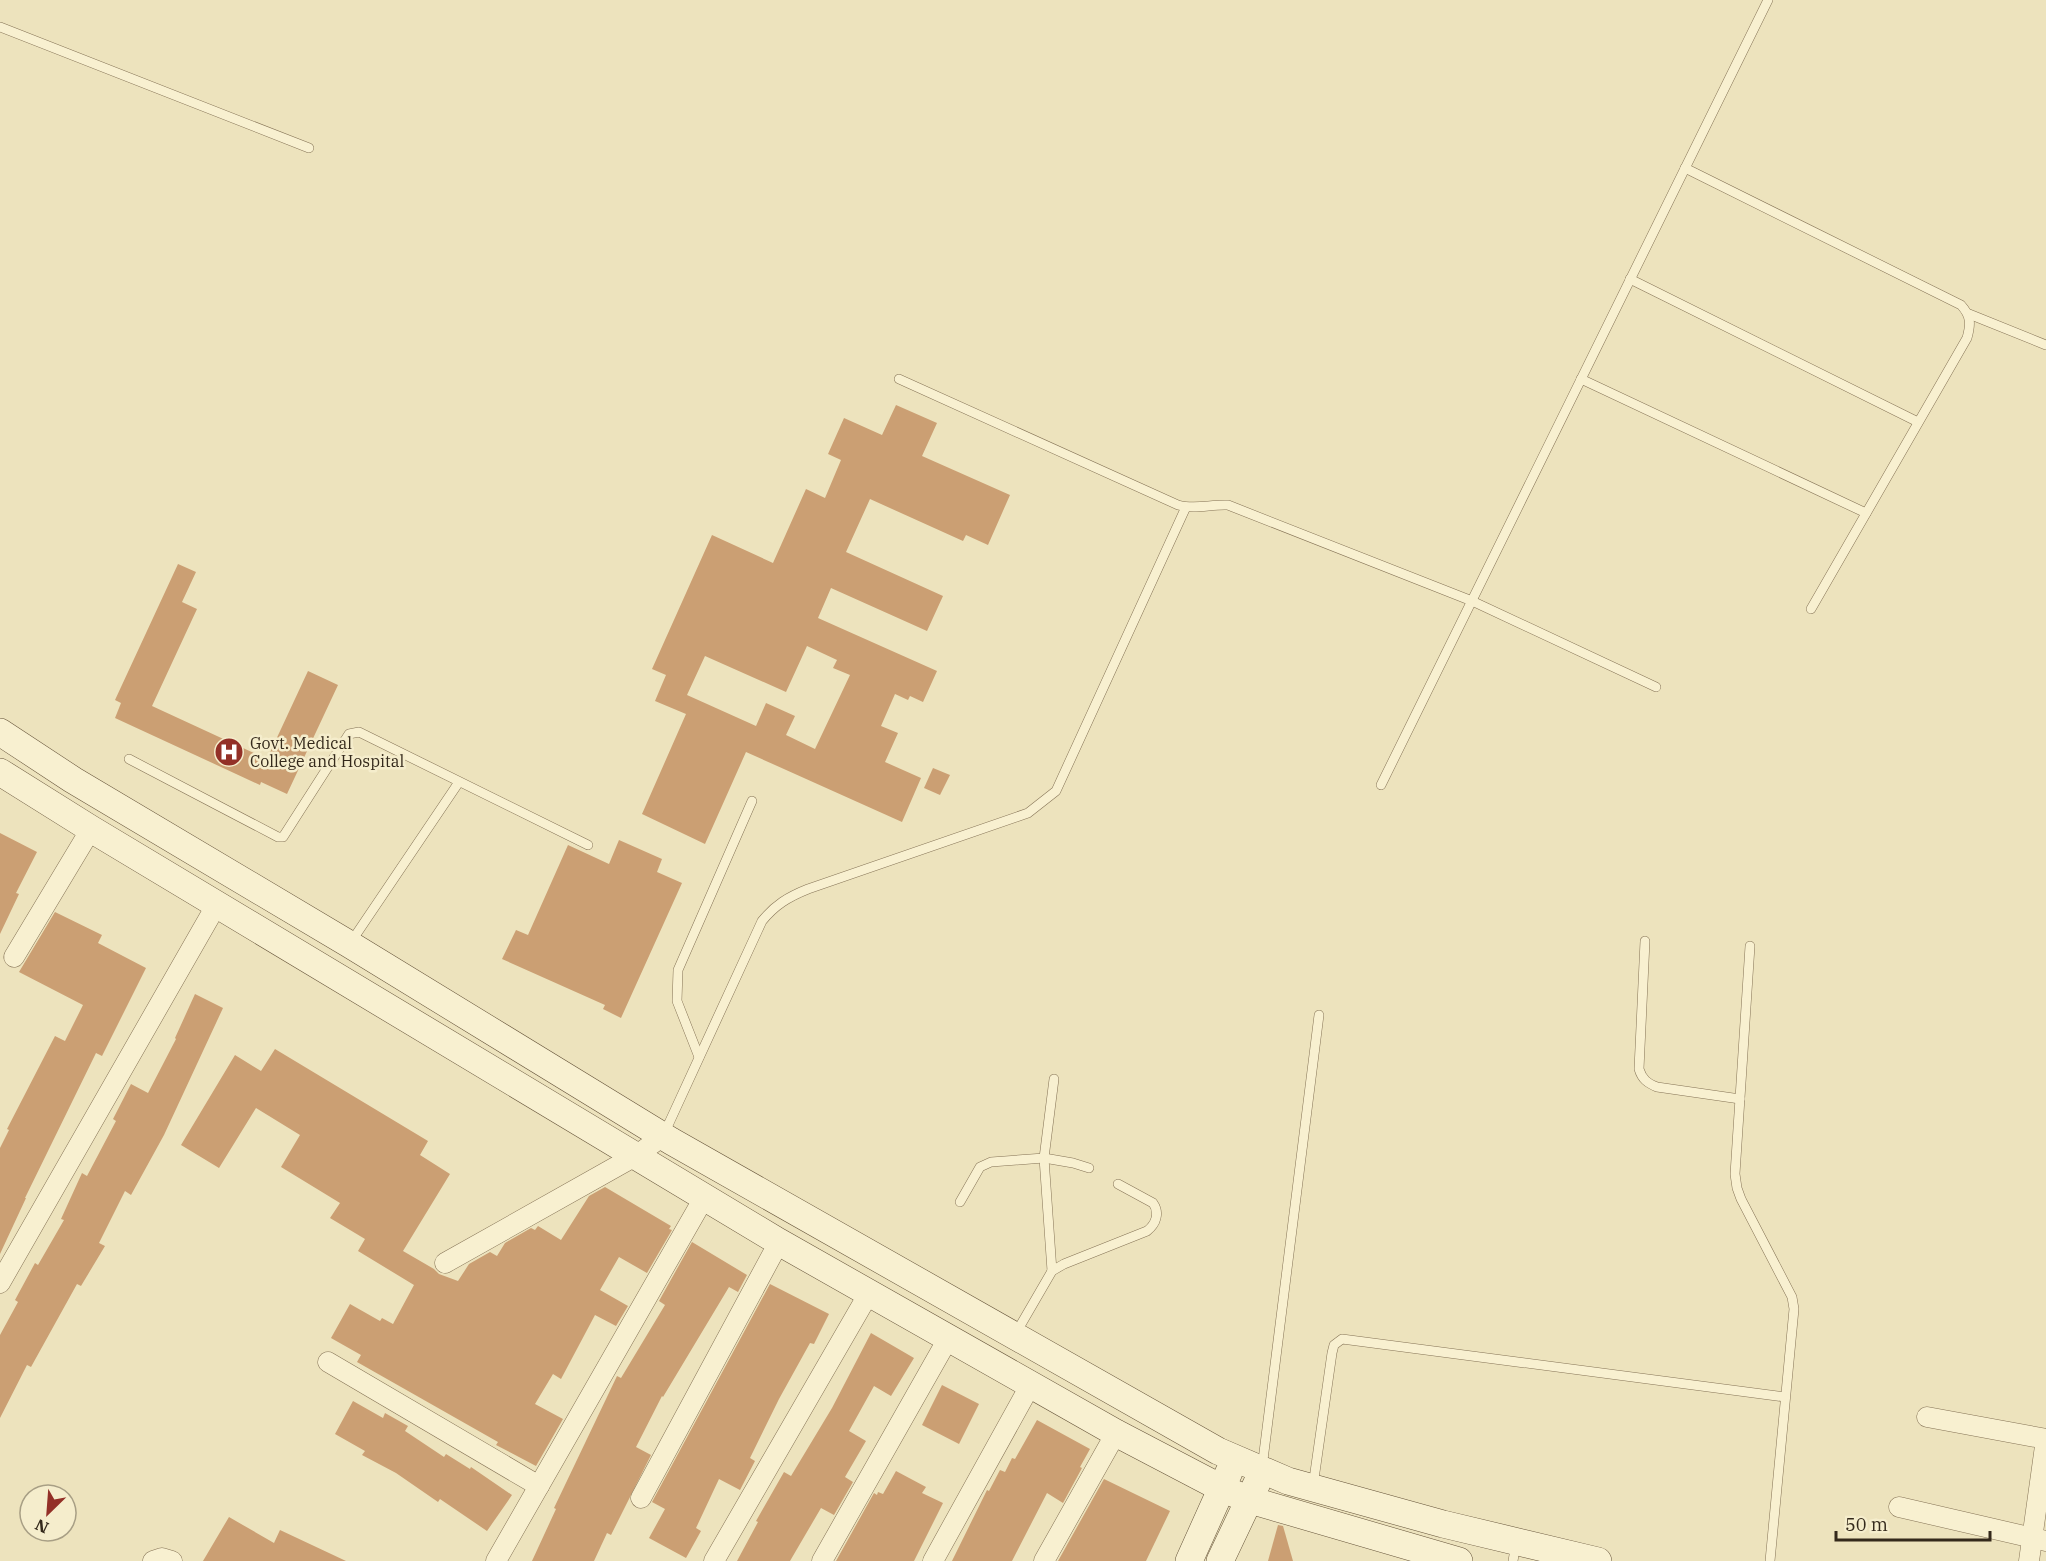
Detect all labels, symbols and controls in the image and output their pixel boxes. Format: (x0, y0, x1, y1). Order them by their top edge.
place label: Govt. Medical College and Hospital (250, 733, 404, 771)
hospital icon: Govt. Medical College and Hospital (213, 736, 245, 768)
north arrow (18, 1483, 78, 1543)
scale bar (1836, 1504, 1990, 1542)
text: 50 m (1845, 1513, 1888, 1536)
text: N (32, 1515, 52, 1538)

